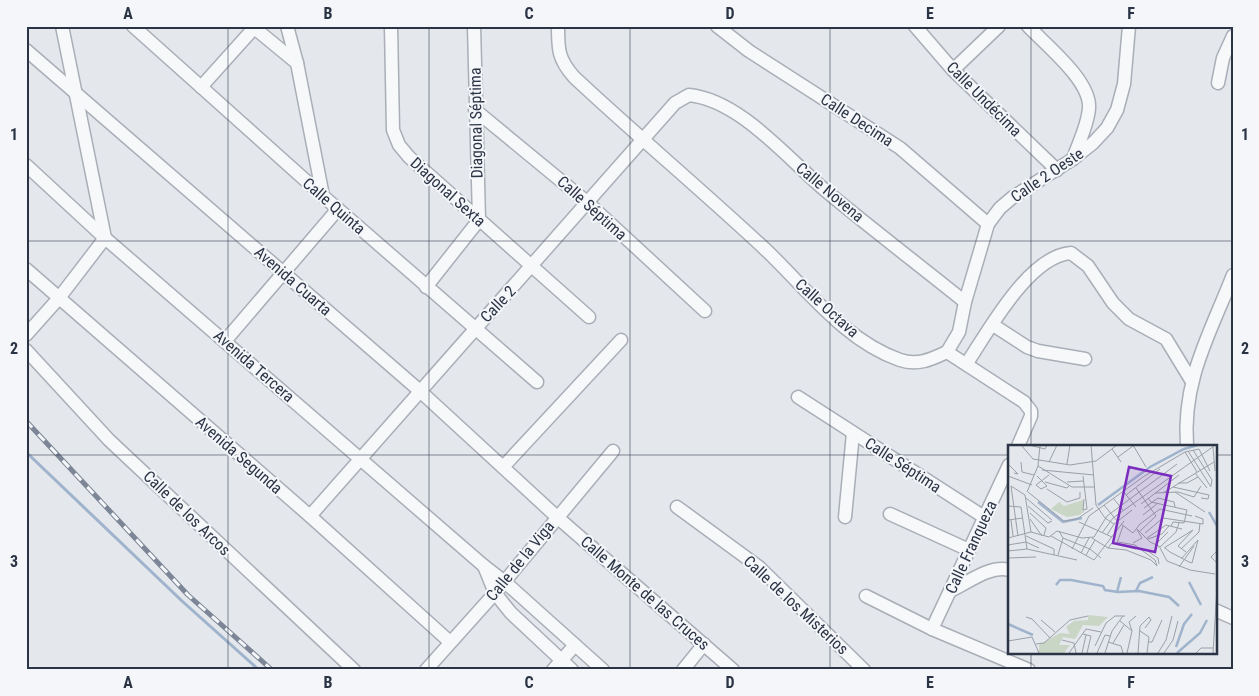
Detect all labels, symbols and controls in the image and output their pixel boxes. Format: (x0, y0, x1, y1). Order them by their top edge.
text: A (123, 4, 133, 23)
text: B (324, 4, 333, 23)
text: C (524, 4, 534, 23)
text: D (725, 4, 735, 23)
text: E (926, 4, 934, 23)
text: F (1127, 4, 1135, 23)
street label: Calle Undécima (943, 58, 1025, 140)
street label: Diagonal Séptima (466, 67, 486, 179)
street label: Calle Decima (817, 90, 897, 150)
text: 1 (10, 125, 18, 144)
text: 1 (1241, 125, 1249, 144)
street label: Calle 2 Oeste (1007, 144, 1087, 206)
street label: Diagonal Sexta (407, 153, 489, 231)
street label: Calle Novena (792, 158, 868, 226)
street label: Calle Séptima (553, 172, 631, 244)
street label: Calle Quinta (299, 174, 369, 238)
street label: Avenida Cuarta (251, 242, 335, 320)
street label: Calle Octava (791, 275, 863, 341)
street label: Calle 2 (476, 282, 520, 326)
street label: Avenida Tercera (210, 326, 298, 406)
text: 2 (10, 339, 18, 358)
text: 2 (1241, 339, 1249, 358)
street label: Avenida Segunda (192, 412, 286, 498)
street label: Calle Séptima (861, 433, 945, 497)
inset map (1008, 445, 1216, 654)
street label: Calle de los Arcos (140, 467, 234, 559)
street label: Calle Franqueza (941, 497, 1001, 597)
street label: Calle de la Viga (482, 517, 558, 605)
street label: Calle Monte de las Cruces (577, 532, 713, 654)
text: 3 (10, 552, 18, 571)
street label: Calle de los Misterios (740, 552, 852, 658)
text: 3 (1241, 552, 1249, 571)
text: A (123, 673, 133, 692)
text: B (324, 673, 333, 692)
text: C (524, 673, 534, 692)
text: D (725, 673, 735, 692)
text: E (926, 673, 934, 692)
text: F (1127, 673, 1135, 692)

